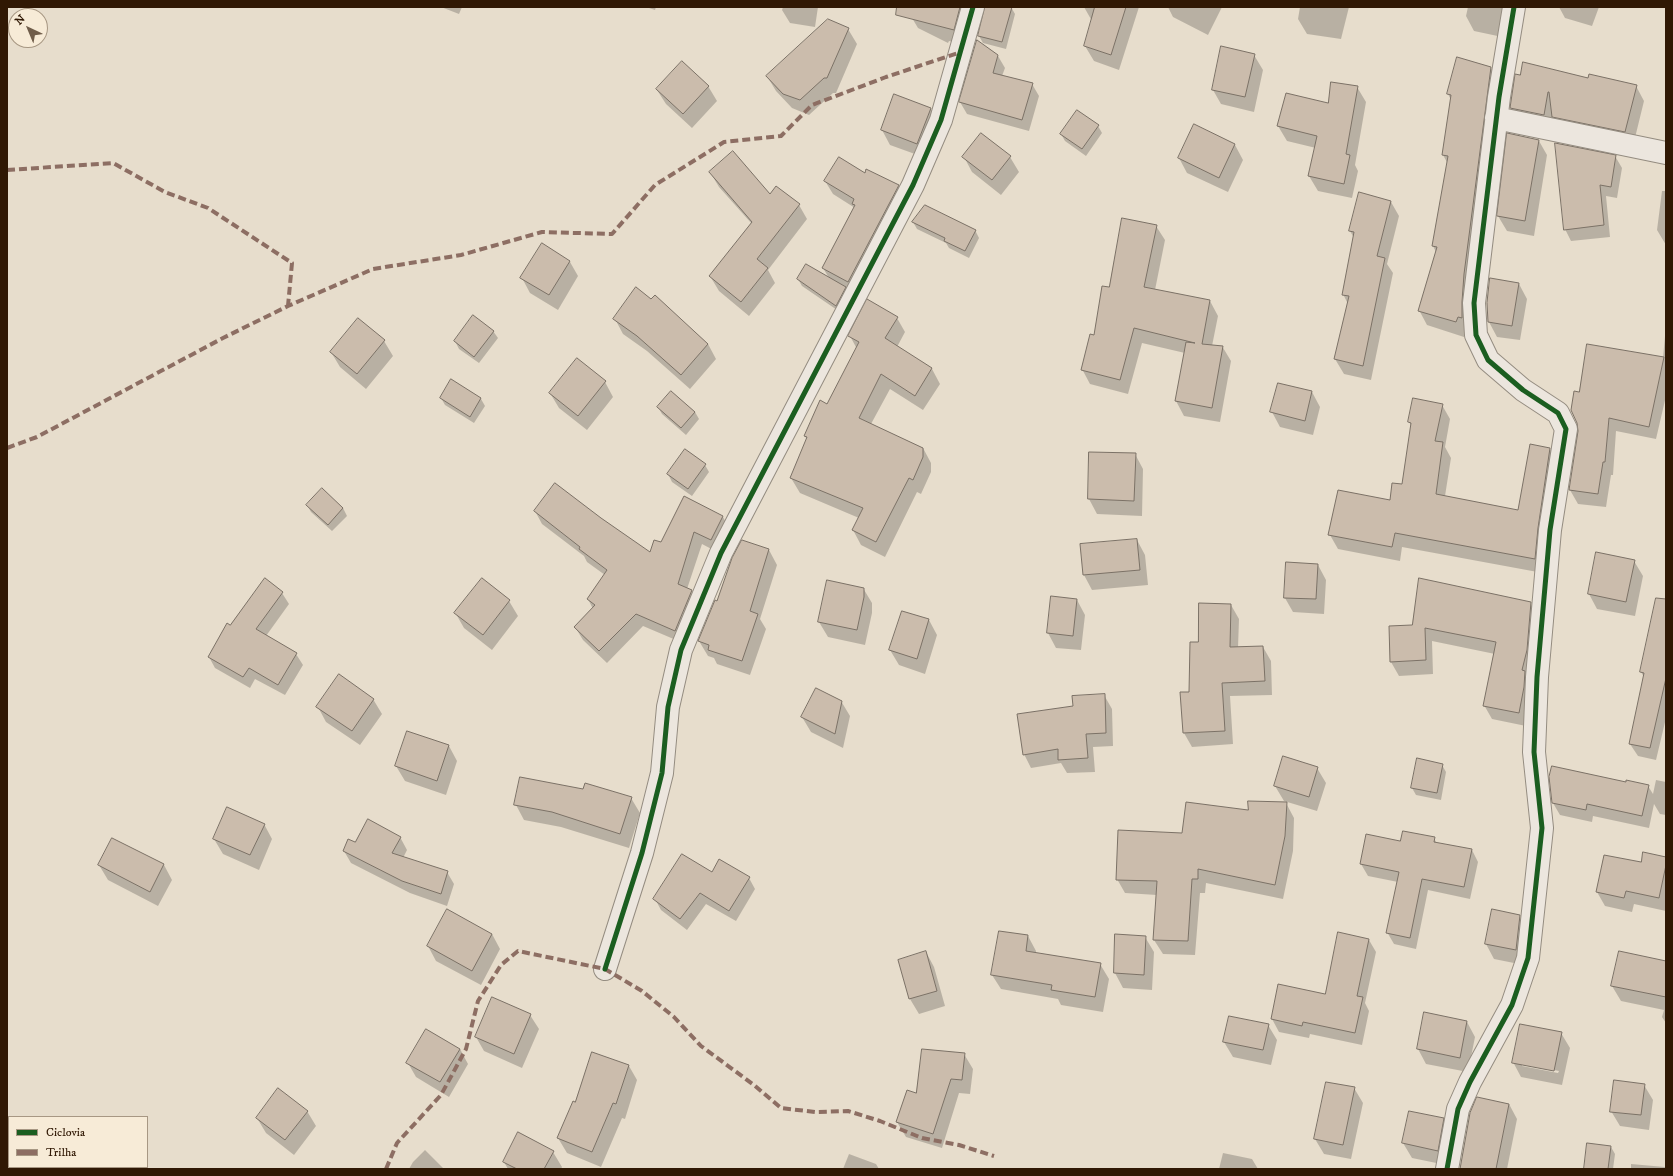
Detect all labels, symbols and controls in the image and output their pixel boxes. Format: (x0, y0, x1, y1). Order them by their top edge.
north arrow (8, 8, 48, 48)
text: N (12, 12, 28, 28)
legend (8, 1116, 148, 1168)
text: Ciclovia (46, 1125, 85, 1140)
text: Trilha (46, 1145, 76, 1160)

